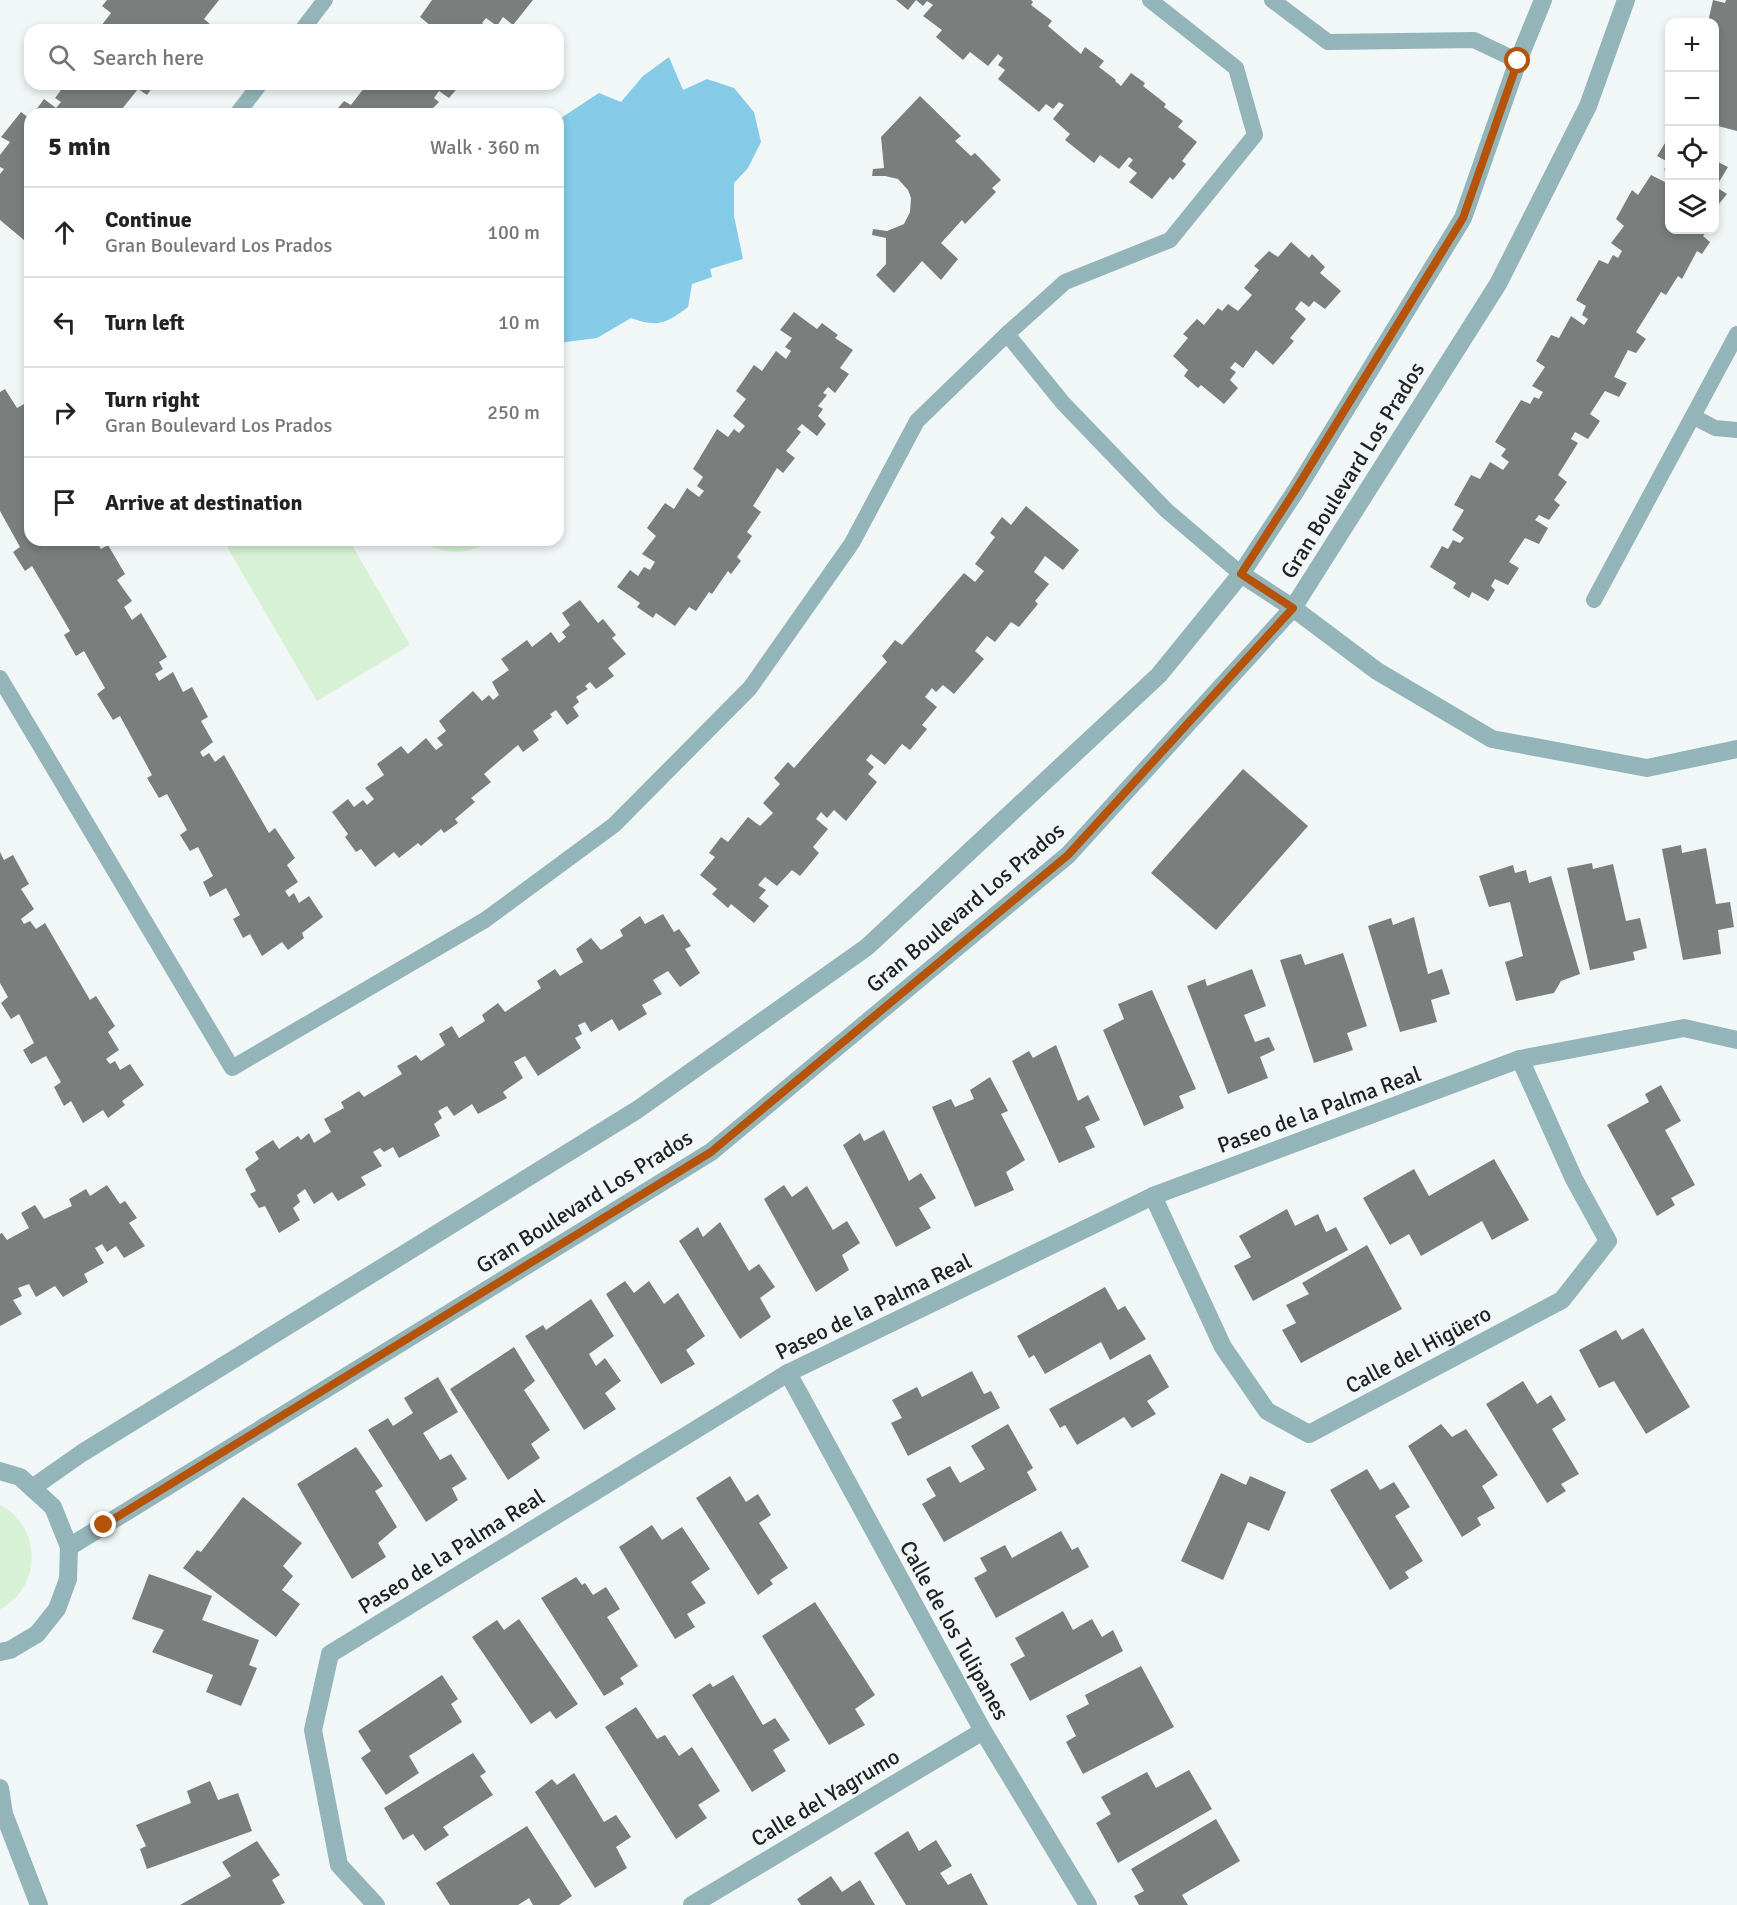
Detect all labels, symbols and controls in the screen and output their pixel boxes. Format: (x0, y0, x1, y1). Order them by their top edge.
map controls (1665, 18, 1719, 234)
button: + (1665, 18, 1719, 72)
search box (24, 24, 564, 90)
icon: search (45, 41, 78, 74)
text: Search here (93, 44, 204, 71)
route start (1504, 47, 1530, 73)
button: − (1665, 72, 1719, 126)
button: locate (1665, 126, 1719, 180)
text: 5 min (48, 131, 111, 163)
text: Walk · 360 m (430, 135, 540, 160)
button: layers (1665, 180, 1719, 234)
text: Continue (105, 206, 192, 233)
icon: ahead (48, 216, 81, 249)
text: 100 m (487, 220, 540, 245)
text: Gran Boulevard Los Prados (105, 233, 332, 258)
icon: left (48, 306, 81, 339)
text: Turn left (105, 309, 185, 336)
text: 10 m (498, 310, 540, 335)
street label: Gran Boulevard Los Prados (1275, 357, 1430, 583)
text: Turn right (105, 386, 200, 413)
icon: right (48, 396, 81, 429)
text: 250 m (487, 400, 540, 425)
text: Gran Boulevard Los Prados (105, 413, 332, 438)
icon: arrive (48, 486, 81, 519)
text: Arrive at destination (105, 489, 302, 516)
street label: Gran Boulevard Los Prados (861, 817, 1070, 998)
street label: Paseo de la Palma Real (1214, 1060, 1425, 1159)
street label: Gran Boulevard Los Prados (471, 1124, 697, 1279)
street label: Paseo de la Palma Real (771, 1247, 976, 1366)
street label: Calle del Higüero (1341, 1300, 1496, 1399)
street label: Paseo de la Palma Real (353, 1483, 549, 1620)
route end (90, 1511, 116, 1537)
street label: Calle de los Tulipanes (894, 1536, 1015, 1725)
street label: Calle del Yagrumo (746, 1742, 904, 1852)

